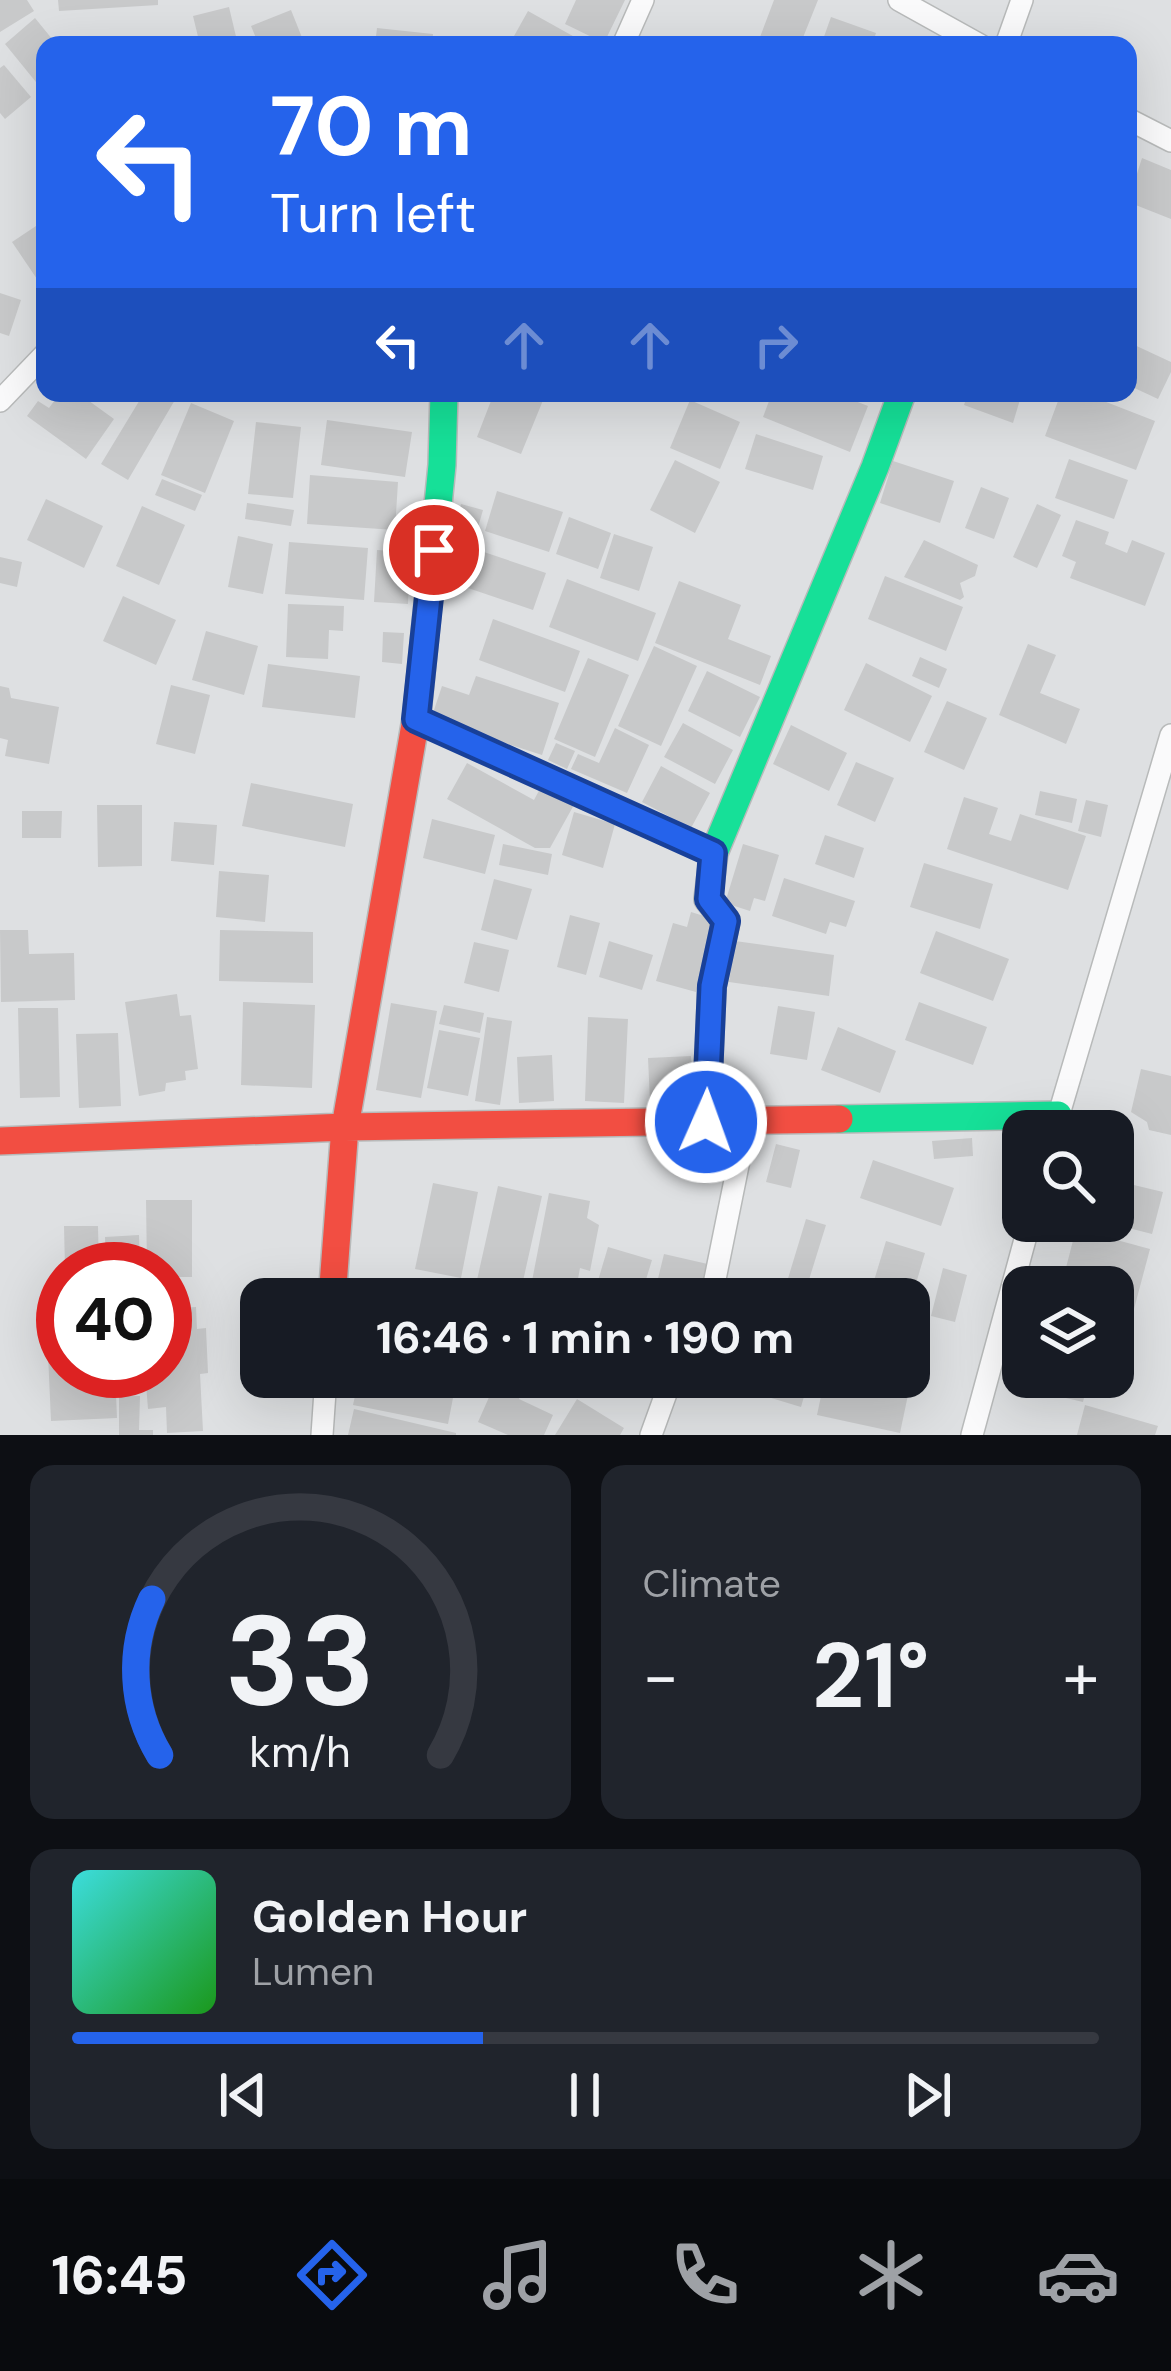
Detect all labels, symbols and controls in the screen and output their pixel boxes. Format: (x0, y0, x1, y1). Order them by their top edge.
text: 70 m (270, 72, 473, 181)
icon: left (72, 84, 228, 240)
text: Turn left (270, 178, 476, 249)
icon: left (365, 312, 431, 378)
icon: ahead (491, 312, 557, 378)
icon: ahead (617, 312, 683, 378)
icon: right (743, 312, 809, 378)
pin (383, 499, 485, 601)
icon: arrive (401, 517, 467, 583)
position arrow (643, 1059, 769, 1185)
map controls (1002, 1110, 1134, 1398)
button: search (1002, 1110, 1134, 1242)
speed limit sign: 40 (36, 1242, 192, 1398)
button: layers (1002, 1266, 1134, 1398)
text: 16:46 · 1 min · 190 m (376, 1308, 794, 1367)
text: Climate (643, 1558, 781, 1609)
text: 33 (225, 1580, 376, 1743)
text: 21° (812, 1618, 929, 1735)
text: − (643, 1634, 679, 1719)
text: + (1063, 1634, 1099, 1719)
text: km/h (250, 1724, 351, 1780)
text: Golden Hour (252, 1887, 527, 1946)
text: Lumen (252, 1946, 374, 1997)
icon: previous (210, 2062, 276, 2128)
icon: pause (552, 2062, 618, 2128)
icon: next (895, 2062, 961, 2128)
icon: directions (290, 2233, 374, 2317)
icon: music (476, 2233, 560, 2317)
icon: phone (663, 2233, 747, 2317)
icon: climate (849, 2233, 933, 2317)
icon: car (1036, 2233, 1120, 2317)
text: 16:45 (51, 2240, 188, 2311)

